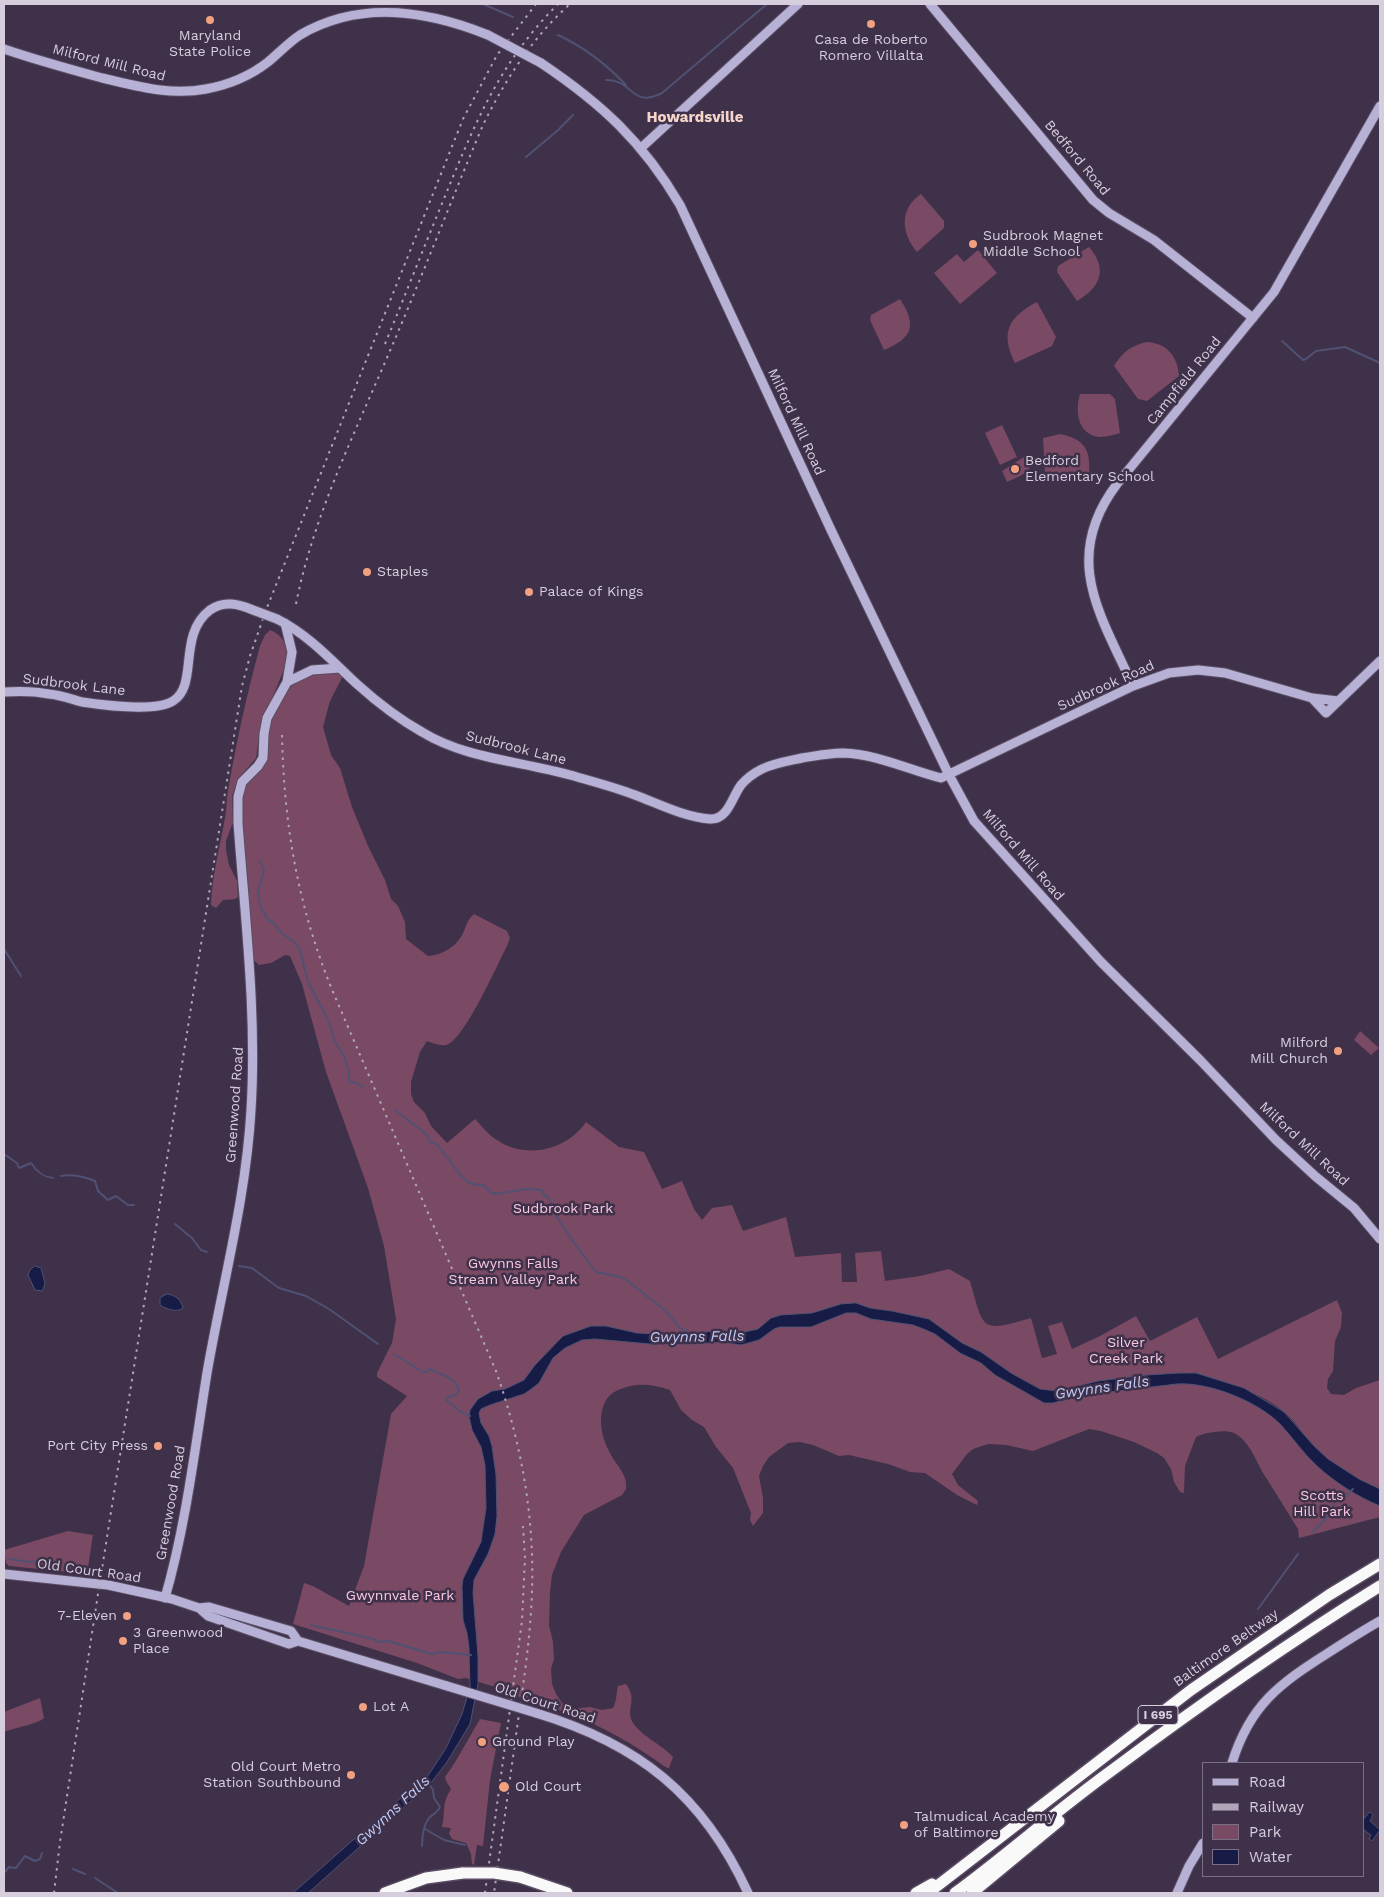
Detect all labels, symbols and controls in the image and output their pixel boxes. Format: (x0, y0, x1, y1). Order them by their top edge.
marker: Maryland State Police (204, 14, 216, 26)
marker: Casa de Roberto Romero Villalta (865, 18, 877, 30)
place label: Maryland State Police (169, 28, 251, 60)
place label: Casa de Roberto Romero Villalta (814, 32, 928, 64)
street label: Milford Mill Road (51, 41, 167, 85)
district label: Howardsville (647, 109, 743, 127)
street label: Bedford Road (1041, 117, 1113, 199)
place label: Sudbrook Magnet Middle School (983, 228, 1103, 260)
marker: Sudbrook Magnet Middle School (967, 238, 979, 250)
street label: Campfield Road (1143, 333, 1225, 429)
street label: Milford Mill Road (764, 366, 828, 478)
place label: Bedford Elementary School (1025, 453, 1154, 486)
marker: Bedford Elementary School (1009, 463, 1021, 475)
place label: Staples (377, 564, 428, 580)
marker: Staples (361, 566, 373, 578)
place label: Palace of Kings (539, 584, 643, 600)
marker: Palace of Kings (523, 586, 535, 598)
street label: Sudbrook Road (1055, 657, 1157, 715)
street label: Sudbrook Lane (22, 670, 126, 700)
street label: Sudbrook Lane (464, 727, 568, 769)
street label: Milford Mill Road (979, 806, 1067, 904)
place label: Milford Mill Church (1250, 1035, 1328, 1068)
marker: Milford Mill Church (1332, 1045, 1344, 1057)
street label: Greenwood Road (223, 1046, 247, 1164)
street label: Milford Mill Road (1256, 1098, 1352, 1190)
park label: Sudbrook Park (513, 1201, 613, 1217)
park label: Gwynns Falls Stream Valley Park (448, 1256, 578, 1288)
water label: Gwynns Falls (649, 1327, 745, 1347)
park label: Silver Creek Park (1089, 1335, 1163, 1368)
water label: Gwynns Falls (1054, 1372, 1150, 1404)
place label: Port City Press (47, 1438, 148, 1454)
marker: Port City Press (152, 1440, 164, 1452)
street label: Greenwood Road (153, 1444, 189, 1562)
park label: Scotts Hill Park (1293, 1488, 1351, 1520)
street label: Old Court Road (36, 1555, 142, 1587)
park label: Gwynnvale Park (346, 1588, 454, 1604)
street label: Baltimore Beltway (1170, 1606, 1282, 1690)
place label: 7-Eleven (58, 1608, 117, 1624)
marker: 7-Eleven (121, 1610, 133, 1622)
place label: 3 Greenwood Place (133, 1625, 223, 1658)
marker: 3 Greenwood Place (117, 1635, 129, 1647)
street label: Old Court Road (492, 1679, 598, 1727)
place label: Lot A (373, 1699, 409, 1715)
marker: Lot A (357, 1701, 369, 1713)
road number: I 695 (1138, 1706, 1178, 1724)
place label: Ground Play (492, 1734, 574, 1750)
marker: Ground Play (476, 1736, 488, 1748)
place label: Old Court Metro Station Southbound (203, 1759, 341, 1791)
legend (1202, 1762, 1364, 1877)
marker: Old Court Metro Station Southbound (345, 1769, 357, 1781)
water label: Gwynns Falls (352, 1772, 434, 1850)
text: Road (1249, 1773, 1286, 1791)
place label: Old Court (515, 1779, 581, 1795)
marker: Old Court (497, 1780, 511, 1794)
text: Railway (1249, 1798, 1304, 1816)
place label: Talmudical Academy of Baltimore (914, 1809, 1055, 1841)
marker: Talmudical Academy of Baltimore (898, 1819, 910, 1831)
text: Park (1249, 1823, 1281, 1841)
text: Water (1249, 1848, 1292, 1866)

